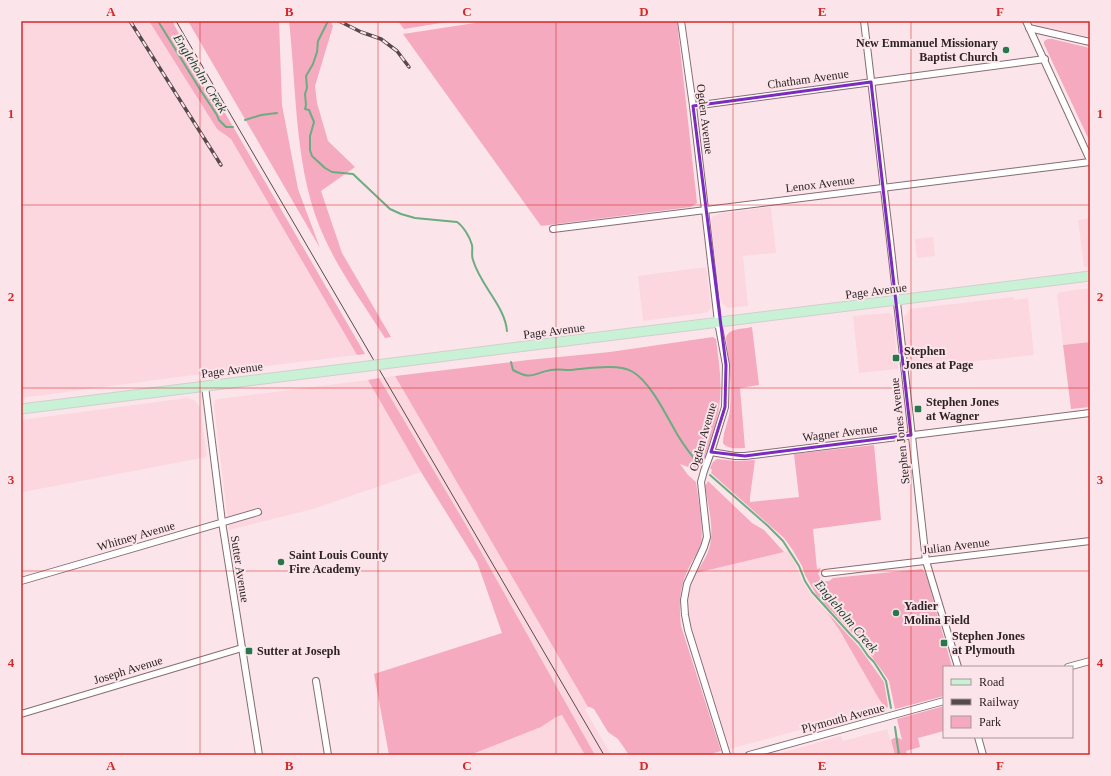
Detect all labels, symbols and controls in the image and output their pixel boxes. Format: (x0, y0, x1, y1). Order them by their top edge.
text: A (106, 4, 116, 19)
text: B (285, 4, 294, 19)
text: C (462, 4, 472, 19)
text: D (639, 4, 649, 19)
text: E (818, 4, 826, 19)
text: F (996, 4, 1004, 19)
water label: Engleholm Creek (170, 30, 231, 116)
place label: New Emmanuel Missionary Baptist Church (856, 36, 998, 64)
marker: New Emmanuel Missionary Baptist Church (1001, 45, 1011, 55)
street label: Chatham Avenue (766, 66, 850, 92)
street label: Ogden Avenue (694, 83, 716, 155)
text: 1 (8, 106, 14, 121)
text: 1 (1097, 106, 1103, 121)
street label: Lenox Avenue (785, 173, 855, 195)
street label: Page Avenue (844, 280, 908, 302)
text: 2 (8, 289, 14, 304)
text: 2 (1097, 289, 1103, 304)
street label: Page Avenue (522, 320, 586, 342)
place label: Stephen Jones at Page (904, 344, 974, 372)
marker: Stephen Jones at Page (891, 353, 901, 363)
street label: Page Avenue (200, 359, 264, 381)
street label: Stephen Jones Avenue (887, 377, 913, 485)
place label: Stephen Jones at Wagner (926, 395, 999, 423)
street label: Ogden Avenue (687, 401, 719, 473)
marker: Stephen Jones at Wagner (913, 404, 923, 414)
street label: Wagner Avenue (802, 421, 878, 445)
text: 3 (8, 472, 15, 487)
text: 3 (1097, 472, 1104, 487)
street label: Whitney Avenue (96, 518, 176, 554)
street label: Sutter Avenue (228, 535, 252, 603)
street label: Julian Avenue (922, 535, 990, 557)
place label: Saint Louis County Fire Academy (289, 548, 388, 576)
marker: Saint Louis County Fire Academy (276, 557, 286, 567)
water label: Engleholm Creek (811, 576, 881, 656)
place label: Yadier Molina Field (904, 599, 970, 627)
marker: Yadier Molina Field (891, 608, 901, 618)
place label: Stephen Jones at Plymouth (952, 629, 1025, 657)
marker: Stephen Jones at Plymouth (939, 638, 949, 648)
place label: Sutter at Joseph (257, 644, 340, 658)
marker: Sutter at Joseph (244, 646, 254, 656)
street label: Joseph Avenue (92, 653, 164, 687)
text: 4 (8, 655, 15, 670)
text: 4 (1097, 655, 1104, 670)
legend (943, 666, 1073, 738)
text: Road (979, 675, 1004, 689)
text: Railway (979, 695, 1019, 709)
street label: Plymouth Avenue (800, 700, 886, 736)
text: Park (979, 715, 1001, 729)
text: A (106, 758, 116, 773)
text: B (285, 758, 294, 773)
text: C (462, 758, 472, 773)
text: D (639, 758, 649, 773)
text: E (818, 758, 826, 773)
text: F (996, 758, 1004, 773)

